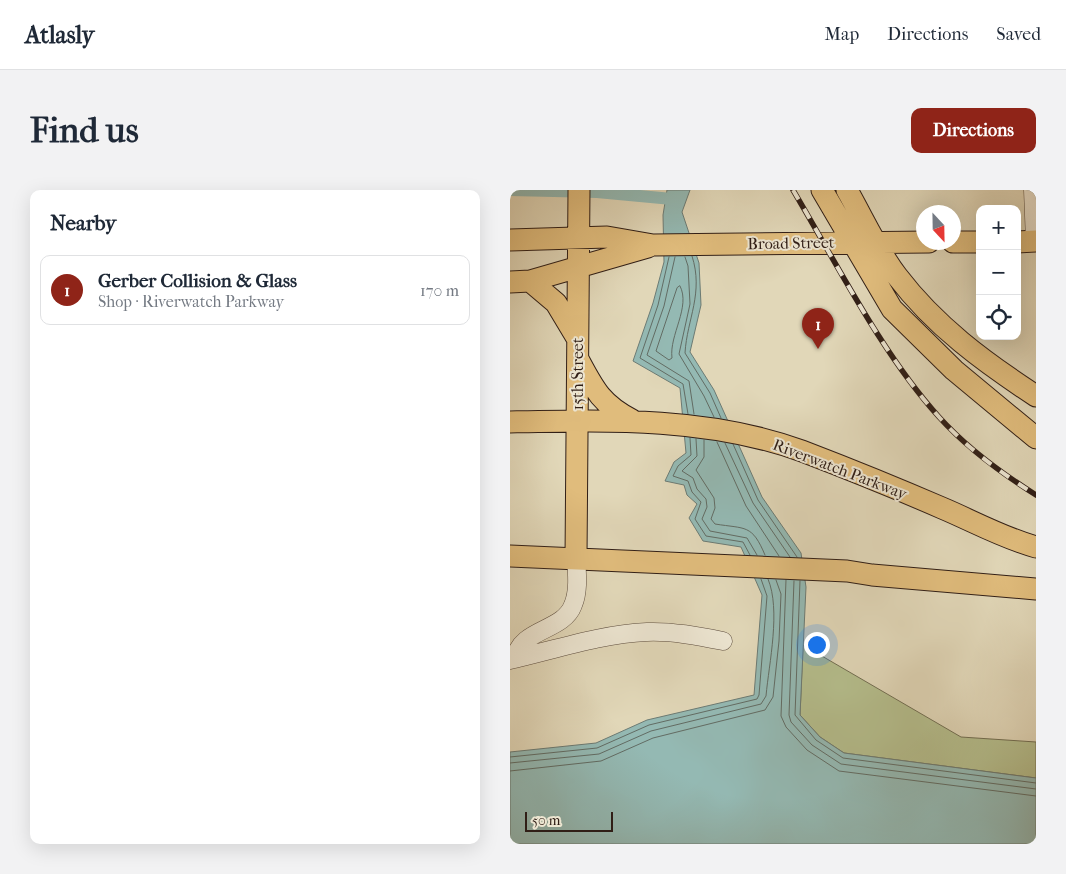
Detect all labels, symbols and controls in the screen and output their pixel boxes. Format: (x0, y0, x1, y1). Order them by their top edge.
text: Atlasly (25, 21, 94, 49)
text: Map (825, 24, 859, 45)
text: Directions (887, 24, 968, 45)
text: Saved (996, 24, 1041, 45)
button: Directions (911, 108, 1036, 153)
text: Find us (30, 110, 139, 151)
north arrow (916, 205, 961, 250)
map controls (976, 205, 1021, 340)
button: + (976, 205, 1021, 250)
text: Nearby (50, 211, 116, 235)
street label: Broad Street (747, 233, 835, 253)
button: − (976, 250, 1021, 295)
text: Gerber Collision & Glass (98, 270, 297, 292)
text: 1 (64, 281, 70, 300)
text: 170 m (420, 281, 459, 300)
text: Shop · Riverwatch Parkway (98, 292, 284, 311)
button: locate (976, 295, 1021, 340)
pin: 1 (802, 308, 834, 349)
street label: 15th Street (568, 337, 587, 410)
street label: Riverwatch Parkway (770, 435, 910, 503)
your location (804, 632, 830, 658)
scale bar (525, 809, 612, 832)
text: 50 m (532, 812, 560, 829)

